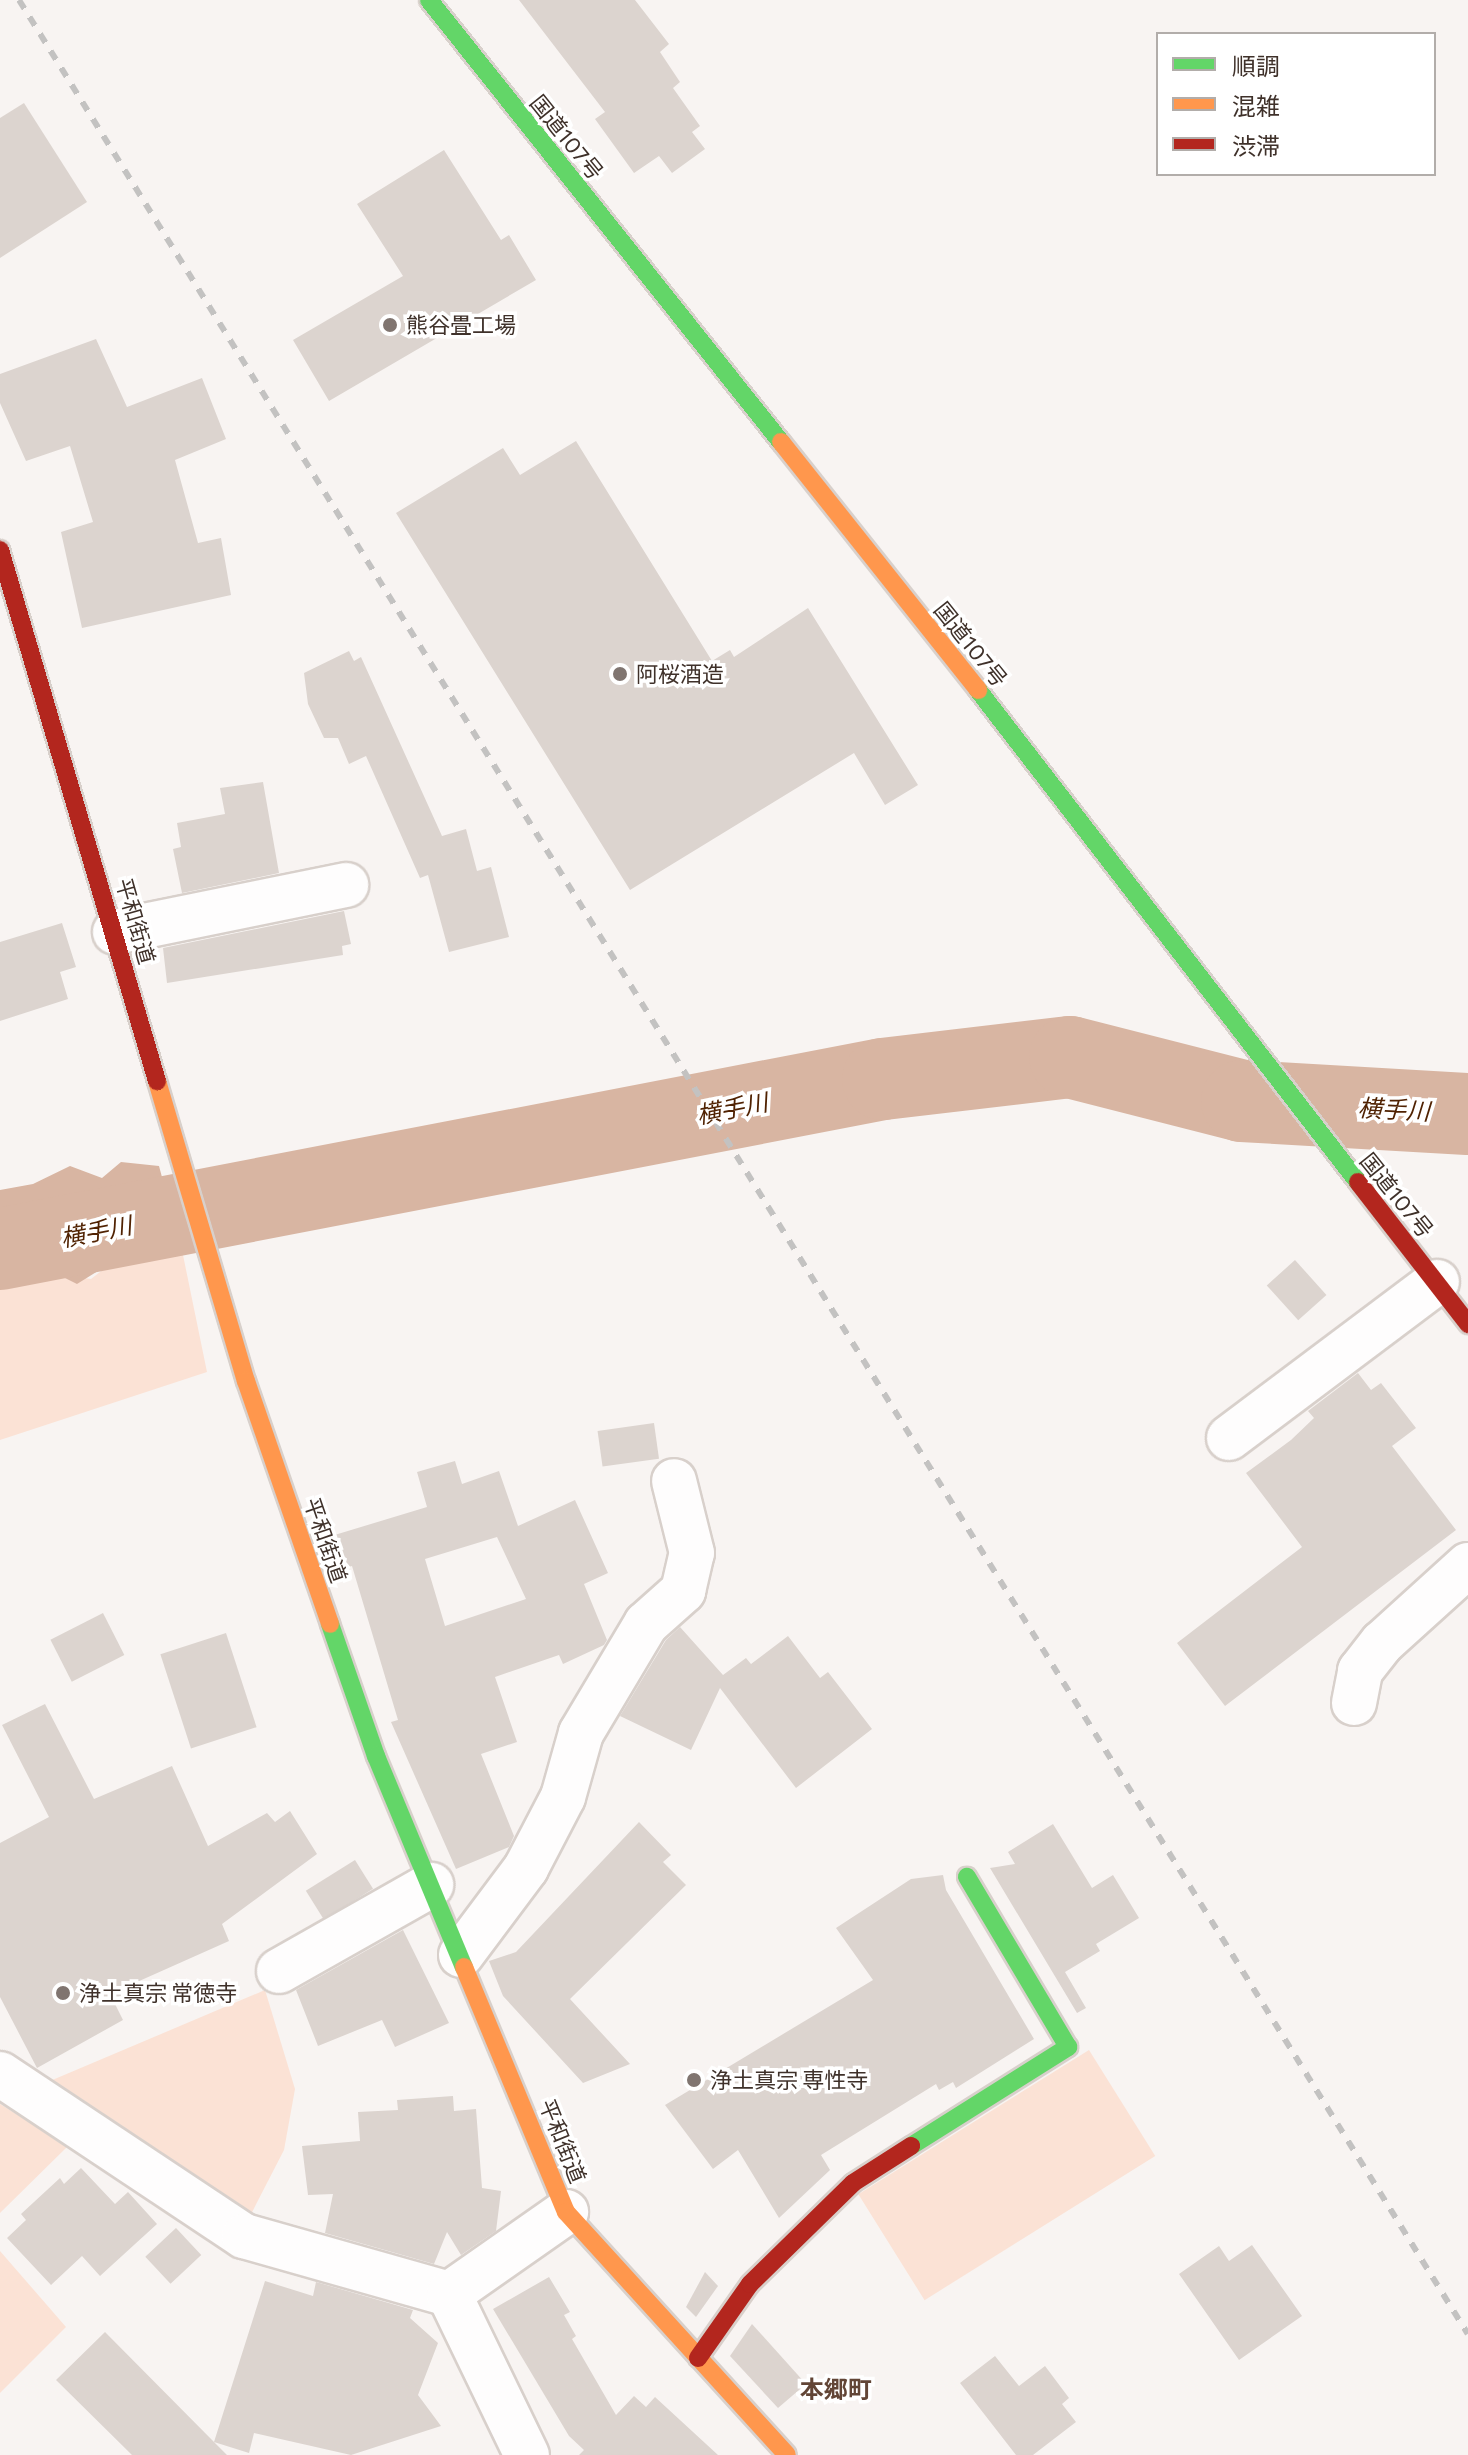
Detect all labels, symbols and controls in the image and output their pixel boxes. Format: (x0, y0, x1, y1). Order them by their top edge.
legend (1156, 32, 1436, 176)
text: 順調 (1232, 51, 1280, 80)
street label: 国道107号 (525, 89, 609, 185)
text: 混雑 (1232, 91, 1280, 120)
text: 渋滞 (1232, 131, 1280, 160)
place label: 熊谷畳工場 (406, 312, 516, 338)
marker: 熊谷畳工場 (381, 316, 399, 334)
street label: 国道107号 (929, 596, 1013, 692)
place label: 阿桜酒造 (636, 661, 724, 687)
marker: 阿桜酒造 (611, 665, 629, 683)
street label: 平和街道 (111, 875, 161, 967)
water label: 横手川 (694, 1087, 770, 1129)
water label: 横手川 (1357, 1093, 1431, 1125)
street label: 国道107号 (1355, 1147, 1439, 1243)
water label: 横手川 (58, 1210, 134, 1252)
street label: 平和街道 (299, 1494, 353, 1586)
place label: 浄土真宗 常徳寺 (79, 1980, 237, 2006)
marker: 浄土真宗 常徳寺 (54, 1984, 72, 2002)
place label: 浄土真宗 専性寺 (710, 2067, 868, 2093)
marker: 浄土真宗 専性寺 (685, 2071, 703, 2089)
street label: 平和街道 (534, 2095, 592, 2187)
district label: 本郷町 (800, 2375, 872, 2403)

